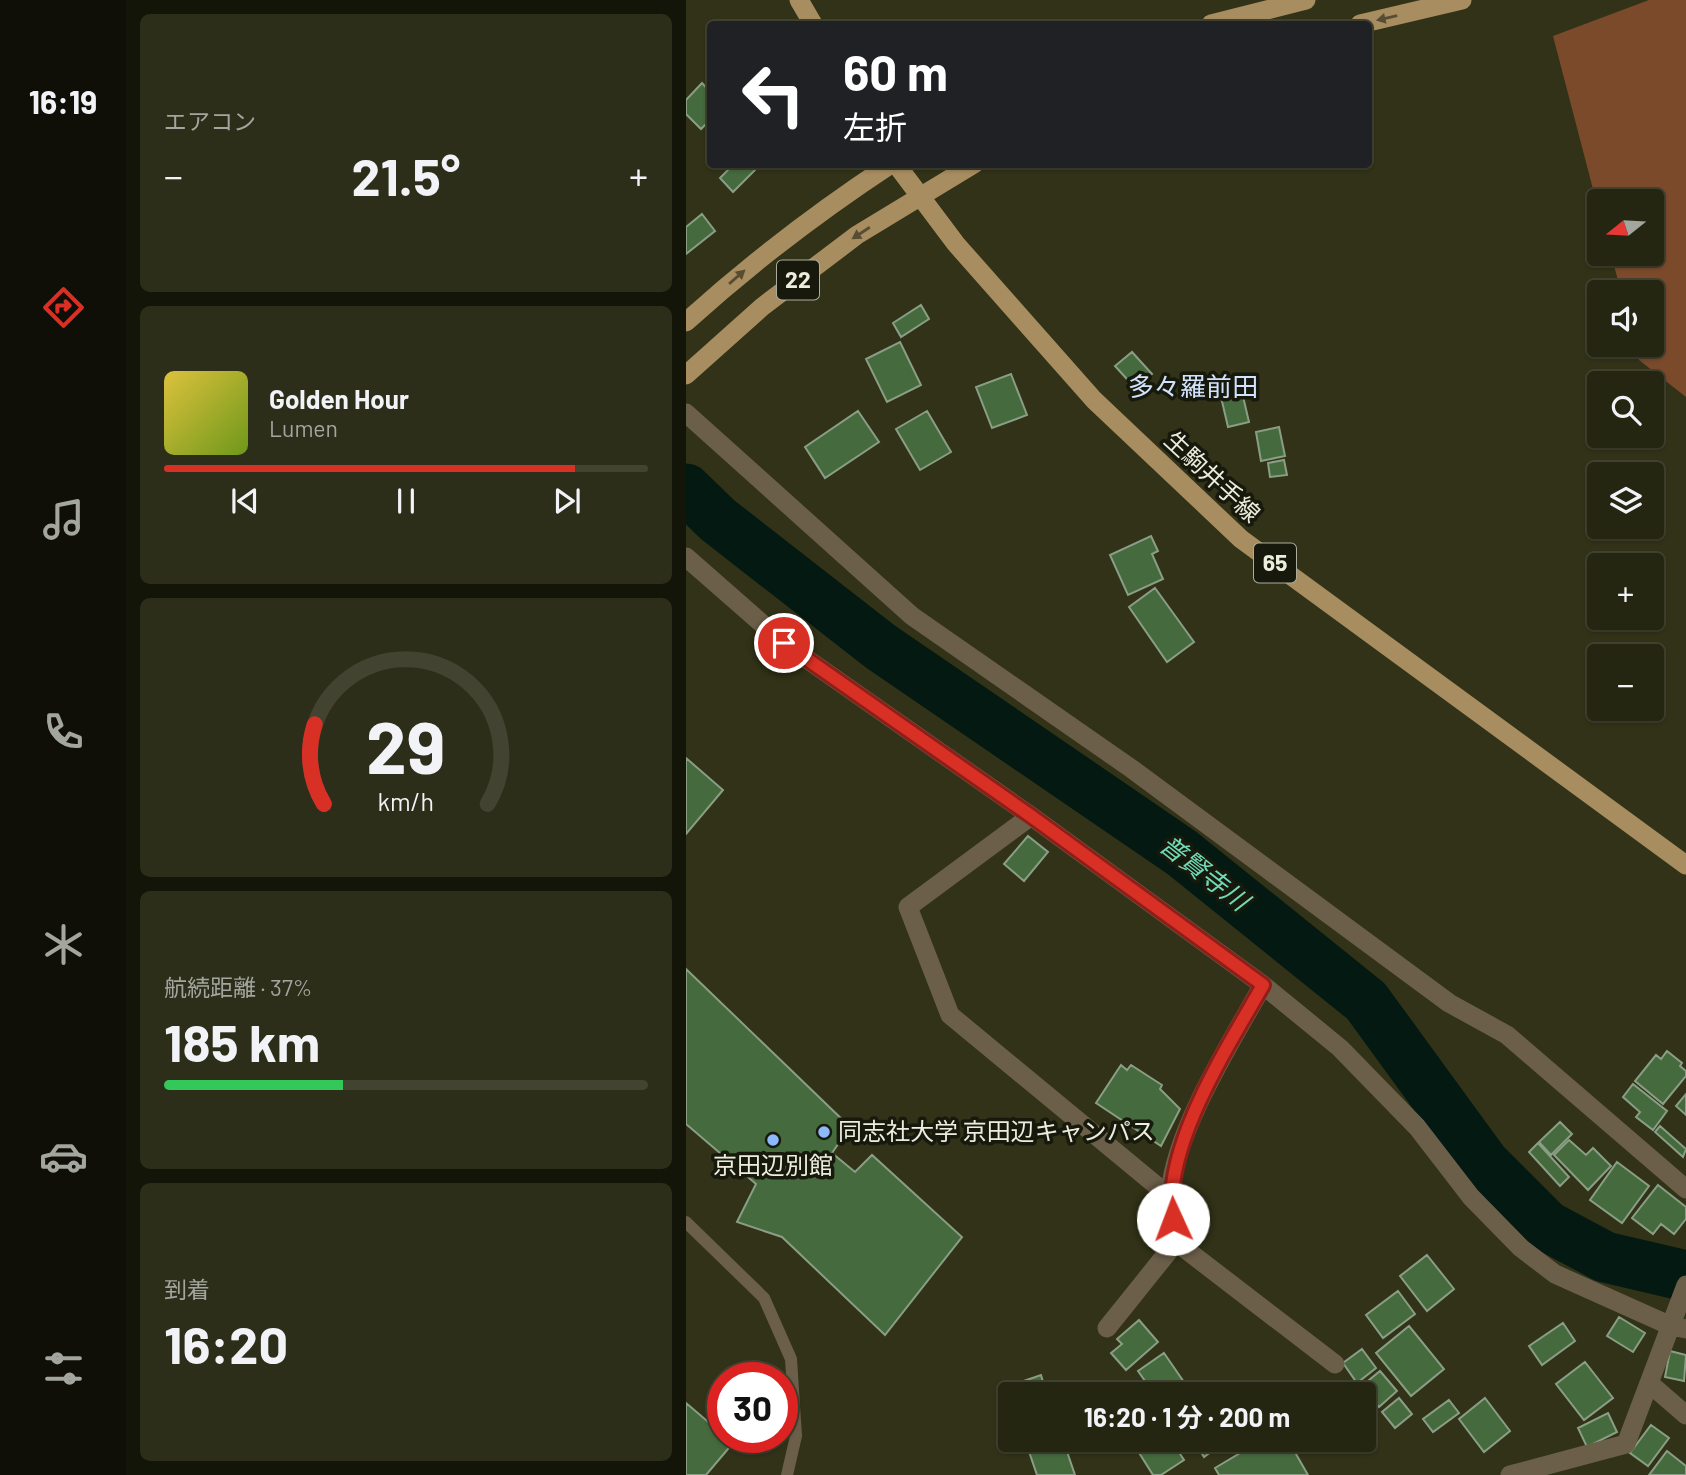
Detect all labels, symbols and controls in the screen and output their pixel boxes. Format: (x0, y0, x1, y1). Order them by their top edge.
one-way arrow (1376, 13, 1398, 24)
text: 60 m (843, 42, 948, 101)
icon: left (728, 49, 819, 140)
text: 16:19 (29, 82, 97, 120)
text: エアコン (164, 107, 256, 135)
text: 左折 (843, 107, 907, 145)
text: 21.5° (352, 144, 460, 206)
text: − (164, 152, 183, 198)
text: + (629, 152, 648, 198)
north arrow (1587, 189, 1664, 266)
map controls (1587, 189, 1664, 721)
one-way arrow (852, 226, 871, 239)
road number: 22 (777, 260, 819, 300)
one-way arrow (728, 270, 745, 285)
button: sound (1587, 280, 1664, 357)
icon: directions (39, 283, 88, 332)
district label: 多々羅前田 (1128, 370, 1258, 401)
button: search (1587, 371, 1664, 448)
text: Golden Hour (269, 383, 409, 414)
text: Lumen (269, 414, 338, 442)
street label: 生駒井手線 (1159, 424, 1267, 527)
button: layers (1587, 462, 1664, 539)
icon: previous (226, 482, 264, 520)
icon: pause (387, 482, 425, 520)
icon: next (548, 482, 586, 520)
icon: music (39, 495, 88, 544)
road number: 65 (1254, 544, 1296, 582)
button: + (1587, 553, 1664, 630)
pin (754, 613, 814, 673)
icon: arrive (765, 624, 803, 662)
button: − (1587, 644, 1664, 721)
text: 29 (366, 701, 446, 789)
icon: phone (39, 707, 88, 756)
text: km/h (378, 785, 434, 815)
water label: 普賢寺川 (1154, 828, 1258, 918)
icon: climate (39, 920, 88, 969)
text: 航続距離 · 37% (164, 973, 312, 1001)
text: 185 km (164, 1010, 320, 1072)
place label: 同志社大学 京田辺キャンパス (838, 1116, 1155, 1145)
marker: 同志社大学 京田辺キャンパス (816, 1124, 832, 1140)
icon: car (39, 1132, 88, 1181)
marker: 京田辺別館 (765, 1132, 781, 1148)
place label: 京田辺別館 (713, 1150, 833, 1179)
position arrow (1136, 1182, 1210, 1256)
text: 到着 (164, 1275, 210, 1303)
text: 16:20 (164, 1312, 288, 1374)
icon: filters (39, 1344, 88, 1393)
speed limit sign: 30 (707, 1362, 798, 1453)
text: 16:20 · 1 分 · 200 m (1084, 1401, 1290, 1432)

